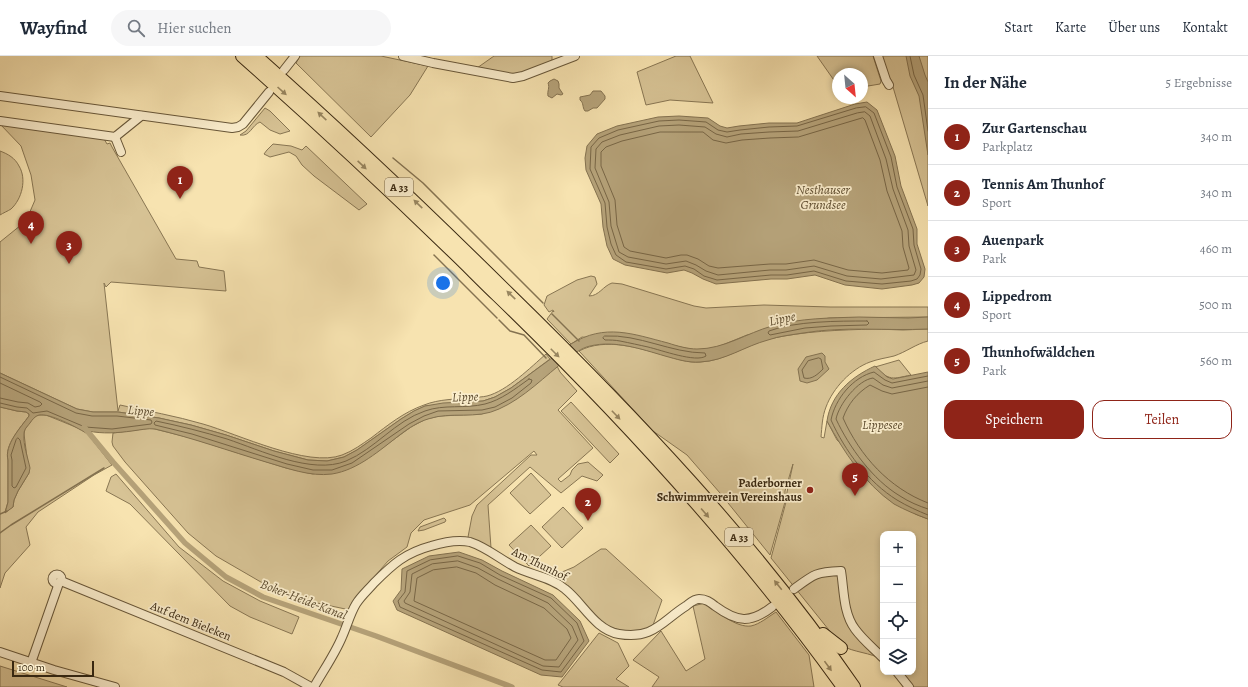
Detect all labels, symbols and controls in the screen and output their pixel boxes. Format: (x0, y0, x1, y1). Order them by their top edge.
search box (111, 10, 391, 46)
text: Wayfind (20, 15, 87, 41)
icon: search (125, 17, 147, 39)
text: Hier suchen (157, 18, 232, 38)
text: Start (1004, 18, 1033, 37)
text: Karte (1055, 18, 1086, 37)
text: Über uns (1108, 18, 1160, 37)
text: Kontakt (1182, 18, 1228, 37)
north arrow (832, 68, 868, 104)
text: In der Nähe (944, 71, 1027, 94)
text: 5 Ergebnisse (1166, 74, 1232, 91)
one-way arrow (276, 87, 287, 96)
one-way arrow (318, 112, 327, 121)
text: Zur Gartenschau (982, 118, 1087, 138)
text: 1 (955, 128, 959, 145)
text: 340 m (1200, 128, 1232, 145)
text: Parkplatz (982, 138, 1033, 155)
one-way arrow (357, 160, 367, 170)
pin: 1 (167, 166, 193, 199)
text: Tennis Am Thunhof (982, 174, 1104, 194)
road number: A 33 (385, 178, 413, 196)
water label: Nesthauser Grundsee (796, 181, 850, 213)
text: 2 (954, 184, 960, 201)
text: 340 m (1200, 184, 1232, 201)
text: Sport (982, 194, 1012, 211)
one-way arrow (413, 199, 423, 209)
pin: 4 (18, 211, 44, 244)
text: Auenpark (982, 230, 1044, 250)
pin: 3 (56, 231, 82, 264)
text: 3 (954, 240, 960, 257)
text: 460 m (1200, 240, 1232, 257)
text: Park (982, 250, 1006, 267)
your location (433, 273, 453, 293)
text: Lippedrom (982, 286, 1052, 306)
one-way arrow (506, 290, 516, 300)
text: 4 (954, 296, 960, 313)
text: 500 m (1199, 296, 1232, 313)
text: Sport (982, 306, 1012, 323)
water label: Lippe (767, 307, 797, 330)
text: Thunhofwäldchen (982, 342, 1095, 362)
one-way arrow (550, 348, 560, 358)
text: 5 (954, 352, 960, 369)
text: 560 m (1200, 352, 1232, 369)
text: Park (982, 362, 1006, 379)
water label: Lippe (451, 388, 479, 405)
button: Speichern (944, 400, 1084, 439)
button: Teilen (1092, 400, 1232, 439)
water label: Lippe (127, 401, 155, 420)
one-way arrow (611, 410, 621, 420)
water label: Lippesee (862, 416, 902, 433)
pin: 5 (842, 463, 868, 496)
place label: Paderborner Schwimmverein Vereinshaus (657, 475, 802, 505)
marker: Paderborner Schwimmverein Vereinshaus (805, 485, 815, 495)
pin: 2 (575, 488, 601, 521)
one-way arrow (701, 508, 710, 519)
road number: A 33 (725, 528, 753, 546)
map controls (880, 531, 916, 675)
button: + (880, 531, 916, 567)
street label: Am Thunhof (508, 543, 572, 585)
button: − (880, 567, 916, 603)
water label: Boker-Heide-Kanal (258, 575, 350, 624)
one-way arrow (773, 579, 782, 590)
street label: Auf dem Bieleken (147, 597, 234, 645)
button: locate (880, 603, 916, 639)
button: layers (880, 639, 916, 675)
scale bar (12, 659, 94, 678)
text: 100 m (18, 660, 45, 675)
one-way arrow (823, 661, 831, 671)

